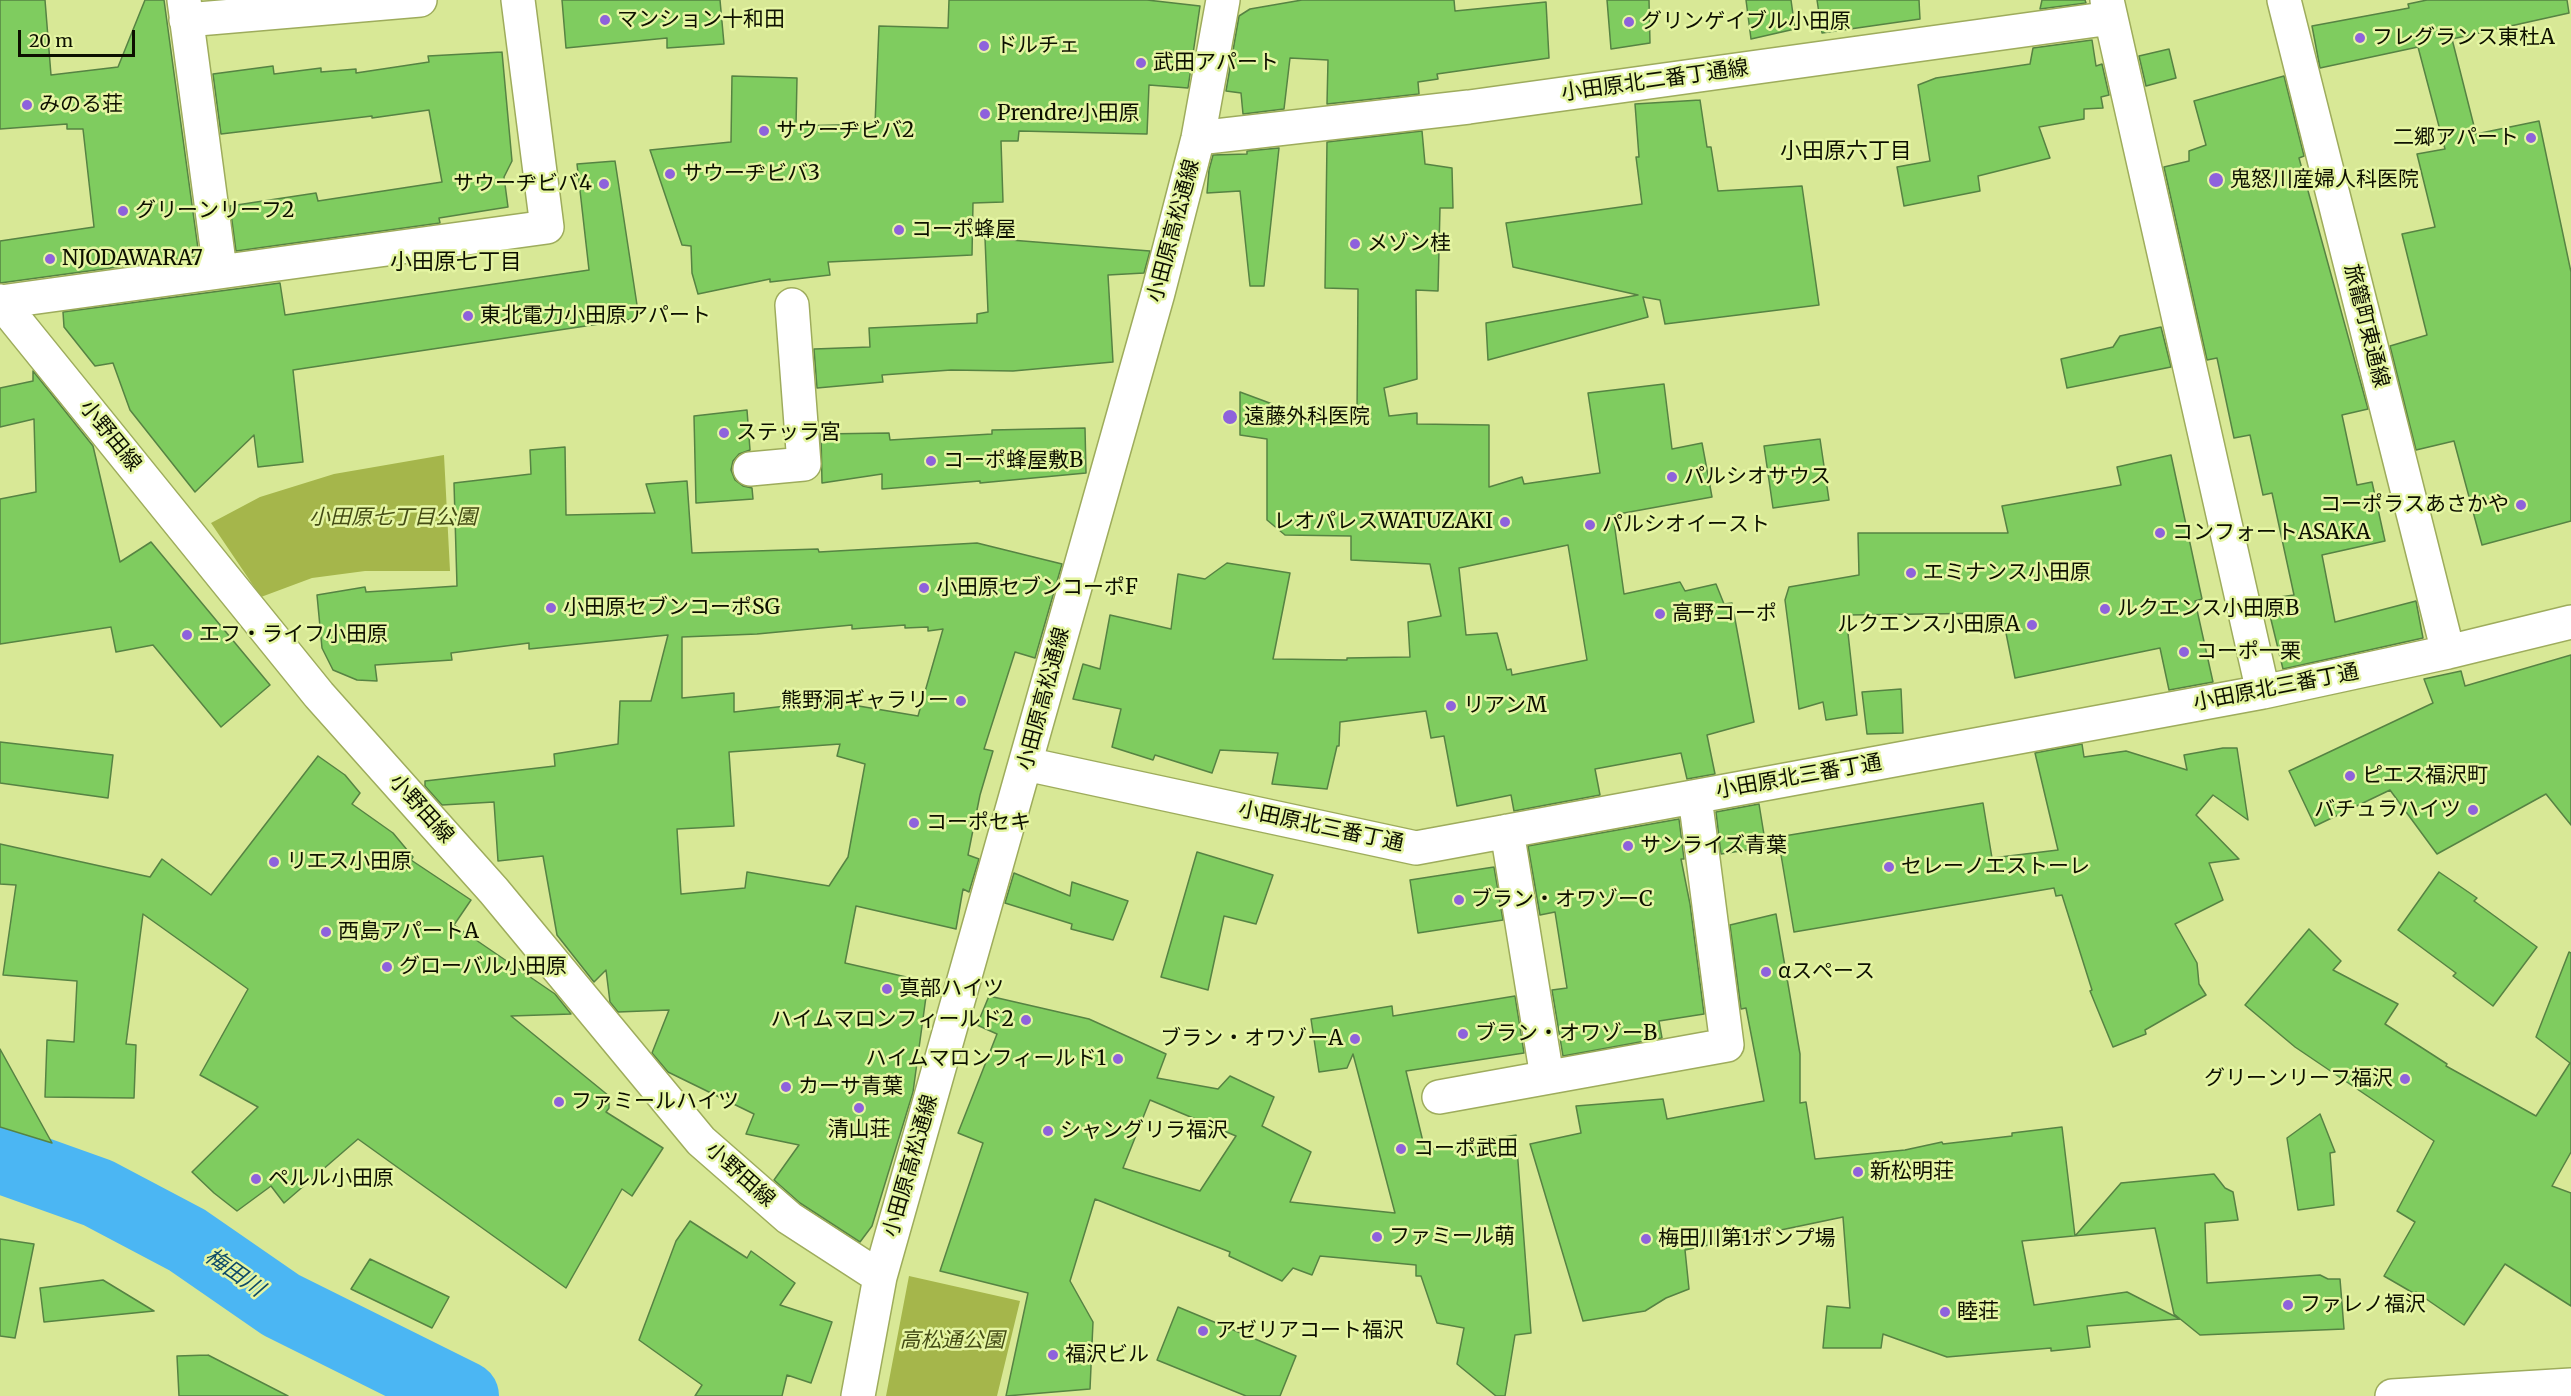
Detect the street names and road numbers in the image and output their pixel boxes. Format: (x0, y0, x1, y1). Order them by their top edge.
street label: 小田原北二番丁通線 (1560, 55, 1750, 107)
street label: 小田原高松通線 (1143, 157, 1205, 305)
street label: 旅籠町東通線 (2339, 262, 2393, 390)
street label: 小野田線 (74, 395, 146, 477)
street label: 小田原高松通線 (1013, 625, 1075, 773)
street label: 小田原北三番丁通 (2191, 660, 2361, 716)
street label: 小田原北三番丁通 (1714, 750, 1884, 804)
street label: 小野田線 (384, 769, 458, 849)
street label: 小田原北三番丁通 (1236, 797, 1406, 857)
street label: 小田原高松通線 (879, 1092, 943, 1240)
street label: 小野田線 (700, 1138, 780, 1212)

